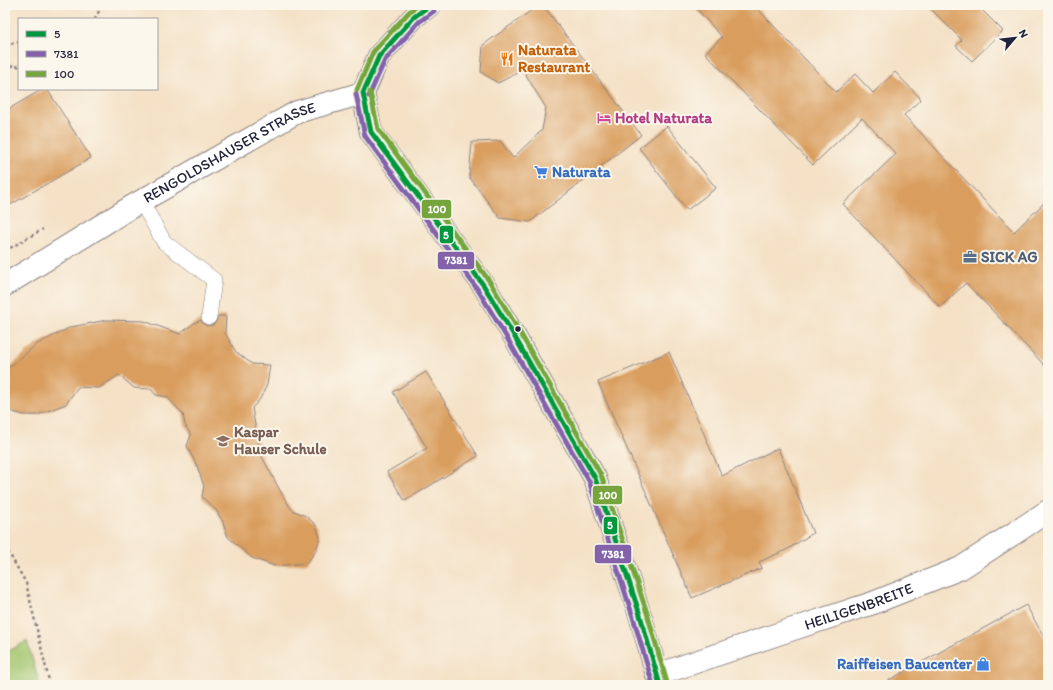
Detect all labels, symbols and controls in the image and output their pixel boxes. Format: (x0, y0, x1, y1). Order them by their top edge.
legend (18, 18, 158, 90)
north arrow (995, 18, 1035, 58)
text: 5 (54, 27, 60, 41)
text: N (1016, 27, 1031, 40)
place label: Naturata Restaurant (518, 41, 590, 76)
text: 7381 (54, 47, 79, 61)
restaurant icon: Naturata Restaurant (499, 51, 515, 67)
text: 100 (54, 67, 74, 81)
street label: RENGOLDSHAUSER STRASSE (140, 98, 318, 207)
place label: Hotel Naturata (615, 109, 712, 127)
hotel icon: Hotel Naturata (596, 110, 612, 126)
place label: Naturata (552, 163, 611, 181)
supermarket icon: Naturata (533, 164, 549, 180)
line badge: 100 (421, 199, 452, 219)
text: 100 (428, 203, 447, 216)
line badge: 5 (439, 225, 454, 244)
text: 5 (443, 229, 449, 242)
place label: SICK AG (981, 248, 1038, 266)
office icon: SICK AG (962, 249, 978, 265)
line badge: 7381 (437, 251, 475, 270)
text: 7381 (444, 254, 468, 267)
unlabelled marker (513, 324, 523, 334)
place label: Kaspar Hauser Schule (234, 423, 327, 458)
school or university icon: Kaspar Hauser Schule (215, 433, 231, 449)
line badge: 100 (592, 485, 623, 505)
text: 100 (599, 489, 618, 502)
line badge: 5 (603, 516, 618, 535)
text: 5 (607, 519, 613, 532)
line badge: 7381 (594, 544, 632, 564)
text: 7381 (601, 548, 625, 561)
street label: HEILIGENBREITE (802, 579, 916, 634)
place label: Raiffeisen Baucenter (837, 655, 973, 673)
shop icon: Raiffeisen Baucenter (975, 656, 991, 672)

